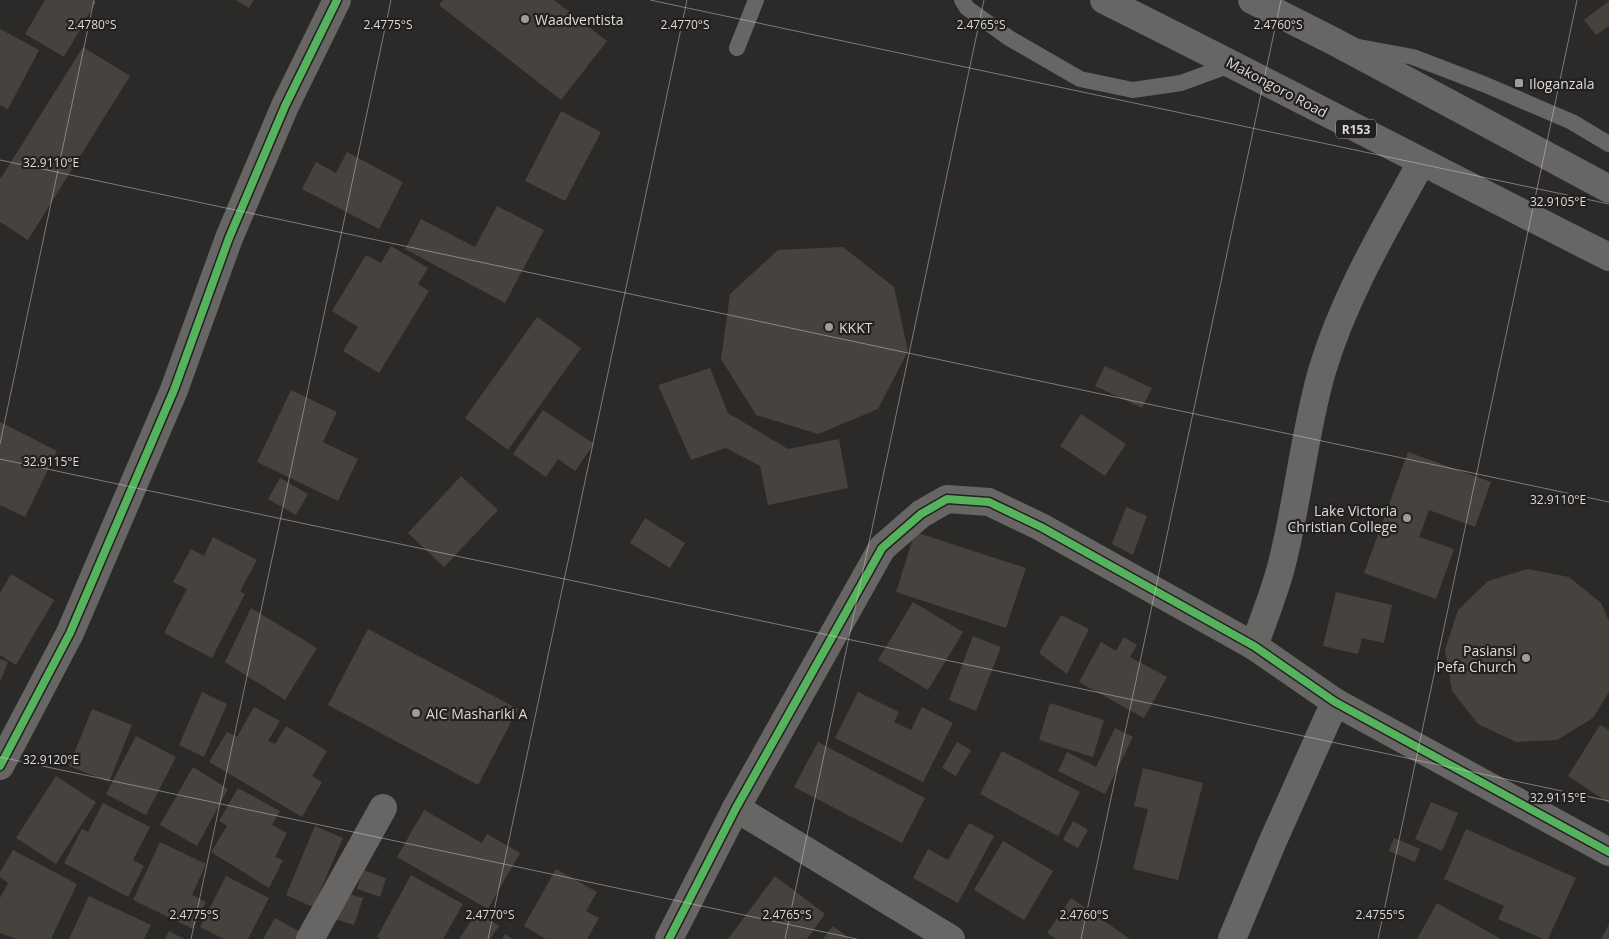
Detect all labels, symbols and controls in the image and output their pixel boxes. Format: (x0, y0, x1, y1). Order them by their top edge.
place label: Waadventista (535, 10, 623, 29)
marker: Waadventista (519, 13, 531, 25)
text: 2.4780°S (67, 16, 117, 33)
text: 2.4775°S (363, 16, 413, 33)
text: 2.4770°S (660, 16, 710, 33)
text: 2.4765°S (956, 16, 1006, 33)
text: 2.4760°S (1253, 16, 1303, 33)
street label: Makongoro Road (1223, 52, 1331, 122)
place label: Iloganzala (1529, 74, 1595, 93)
marker: Iloganzala (1513, 77, 1525, 89)
road number: R153 (1336, 120, 1376, 138)
text: 32.9110°E (23, 154, 79, 171)
text: 32.9105°E (1530, 193, 1586, 210)
place label: KKKT (839, 318, 873, 337)
marker: KKKT (823, 321, 835, 333)
text: 32.9115°E (23, 453, 79, 470)
text: 32.9110°E (1530, 491, 1586, 508)
place label: Lake Victoria Christian College (1288, 501, 1397, 536)
marker: Lake Victoria Christian College (1401, 512, 1413, 524)
place label: Pasiansi Pefa Church (1437, 641, 1516, 676)
marker: Pasiansi Pefa Church (1520, 652, 1532, 664)
place label: AIC Mashariki A (426, 704, 527, 723)
marker: AIC Mashariki A (410, 707, 422, 719)
text: 32.9120°E (23, 751, 79, 768)
text: 32.9115°E (1530, 789, 1586, 806)
text: 2.4775°S (169, 906, 219, 923)
text: 2.4770°S (465, 906, 515, 923)
text: 2.4765°S (762, 906, 812, 923)
text: 2.4760°S (1059, 906, 1109, 923)
text: 2.4755°S (1355, 906, 1405, 923)

